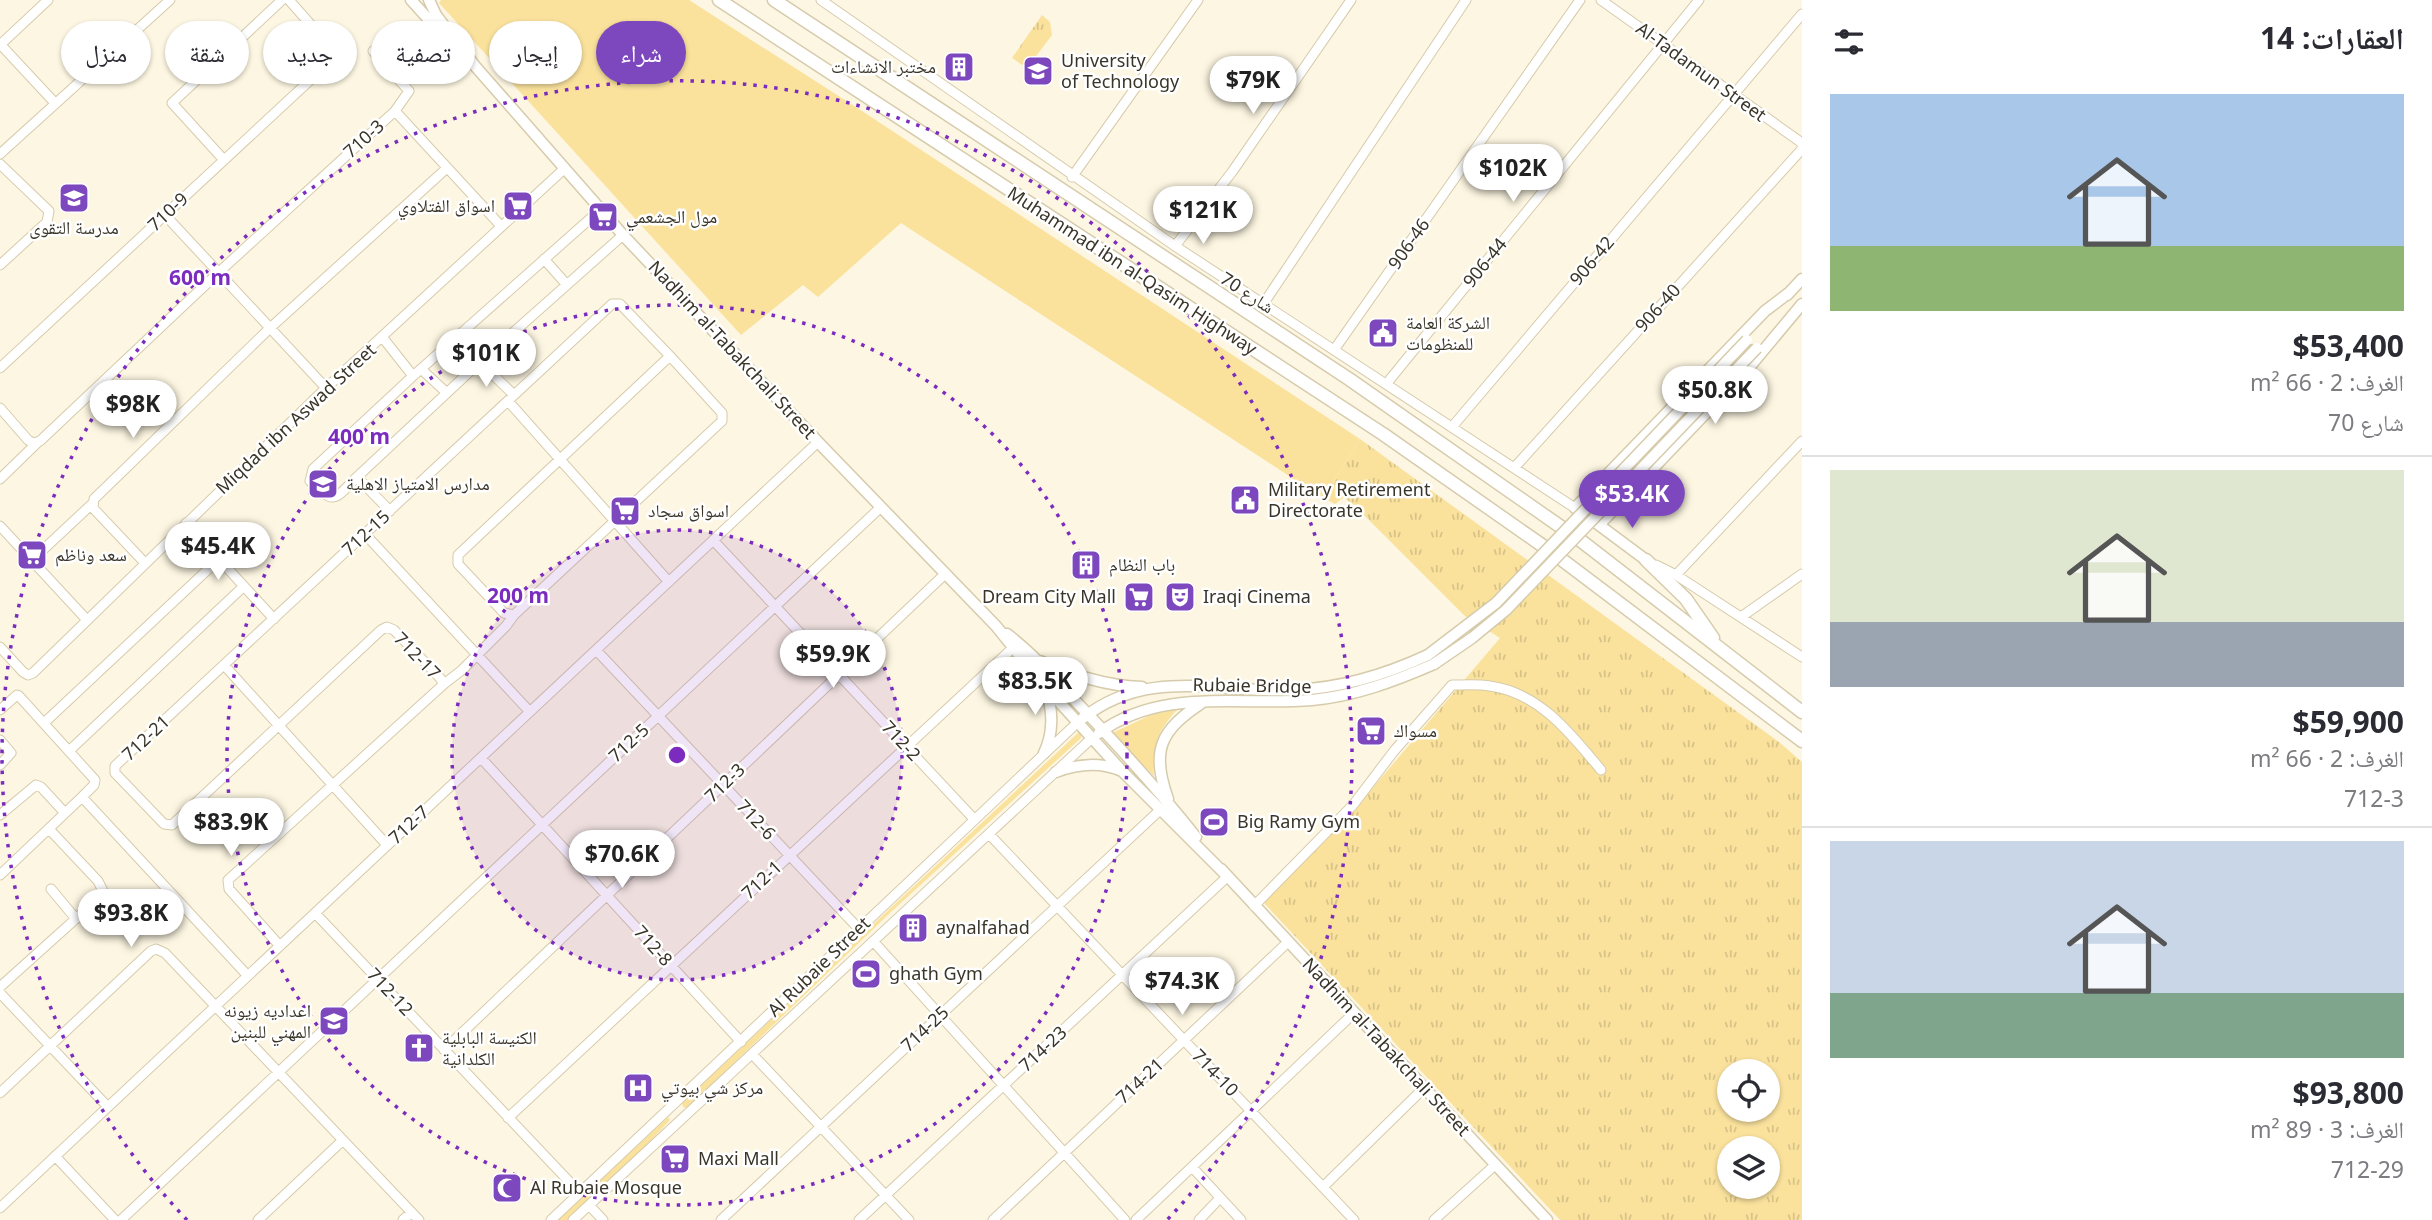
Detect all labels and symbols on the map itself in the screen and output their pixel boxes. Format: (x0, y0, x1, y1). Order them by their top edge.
street label: Al-Tadamun Street (1632, 16, 1772, 127)
place label: University of Technology (1061, 48, 1180, 93)
building icon: مختبر الانشاءات (942, 50, 976, 84)
place label: مختبر الانشاءات (831, 54, 936, 78)
school or university icon: University of Technology (1021, 54, 1055, 88)
pin: $79K (1212, 57, 1294, 116)
street label: 710-3 (338, 114, 389, 163)
pin: $102K (1464, 144, 1562, 204)
street label: Muhammad ibn al-Qasim Highway (1003, 180, 1263, 360)
school or university icon: مدرسة التقوى (57, 181, 91, 215)
street label: 710-9 (142, 186, 193, 236)
pin: $121K (1154, 187, 1252, 246)
supermarket icon: اسواق الفتلاوي (501, 189, 535, 223)
place label: اسواق الفتلاوي (398, 193, 495, 221)
supermarket icon: مول الجشعمي (586, 200, 620, 234)
place label: مول الجشعمي (626, 204, 717, 232)
street label: 906-46 (1382, 213, 1434, 274)
place label: مدرسة التقوى (29, 215, 119, 239)
street label: 906-42 (1564, 231, 1619, 290)
street label: 906-44 (1457, 233, 1512, 292)
street label: Nadhim al-Tabakchali Street (644, 255, 822, 444)
text: 600 m (169, 263, 231, 291)
street label: شارع 70 (1216, 266, 1279, 318)
street label: 906-40 (1629, 278, 1685, 337)
place label: الشركة العامة للمنظومات (1406, 310, 1490, 355)
public building icon: الشركة العامة للمنظومات (1366, 316, 1400, 350)
pin: $101K (437, 330, 535, 389)
street label: Miqdad ibn Aswad Street (210, 337, 381, 499)
pin: $50.8K (1658, 366, 1772, 426)
pin: $98K (92, 380, 174, 440)
text: 400 m (328, 422, 390, 450)
school or university icon: مدارس الامتياز الاهلية (306, 467, 340, 501)
pin: $53.4K (1575, 470, 1689, 530)
place label: مدارس الامتياز الاهلية (346, 471, 490, 495)
place label: Military Retirement Directorate (1268, 477, 1431, 522)
public building icon: Military Retirement Directorate (1228, 483, 1262, 517)
supermarket icon: اسواق سجاد (608, 494, 642, 528)
place label: اسواق سجاد (648, 498, 729, 522)
street label: 712-15 (336, 504, 394, 561)
pin: $45.4K (161, 522, 275, 582)
supermarket icon: سعد وناظم (15, 538, 49, 572)
place label: سعد وناظم (55, 542, 127, 567)
building icon: باب النظام (1069, 548, 1103, 582)
place label: باب النظام (1109, 552, 1175, 577)
supermarket icon: Dream City Mall (1122, 580, 1156, 614)
theatre icon: Iraqi Cinema (1163, 580, 1197, 614)
text: 200 m (487, 581, 549, 609)
place label: Dream City Mall (982, 584, 1116, 608)
place label: Iraqi Cinema (1203, 584, 1311, 608)
street label: 712-17 (389, 626, 446, 684)
pin: $59.9K (776, 630, 890, 690)
pin: $83.5K (978, 658, 1092, 717)
street label: Rubaie Bridge (1192, 672, 1312, 698)
street label: 712-21 (116, 709, 174, 766)
supermarket icon: مسواك (1354, 714, 1388, 748)
street label: 712-2 (877, 715, 927, 766)
street label: 712-5 (603, 717, 654, 767)
place label: مسواك (1394, 718, 1437, 742)
centre of rings (665, 743, 689, 767)
street label: 712-3 (699, 757, 750, 807)
street label: 712-6 (732, 794, 782, 845)
pin: $83.9K (174, 798, 288, 858)
street label: 712-7 (383, 799, 434, 849)
sports icon: Big Ramy Gym (1197, 805, 1231, 839)
place label: Big Ramy Gym (1237, 809, 1360, 833)
pin: $70.6K (565, 830, 679, 890)
street label: 712-1 (736, 854, 787, 904)
pin: $93.8K (74, 890, 188, 949)
street label: Al Rubaie Street (762, 911, 875, 1021)
building icon: aynalfahad (896, 911, 930, 945)
place label: aynalfahad (936, 915, 1030, 939)
street label: 712-8 (629, 920, 678, 971)
street label: Nadhim al-Tabakchali Street (1298, 952, 1476, 1141)
sports icon: ghath Gym (849, 957, 883, 991)
pin: $74.3K (1125, 958, 1239, 1017)
place label: ghath Gym (889, 961, 983, 985)
street label: 712-12 (362, 962, 419, 1020)
place label: اعداديه زيونه المهني للبنين (224, 998, 311, 1047)
street label: 714-25 (895, 1000, 953, 1057)
school or university icon: اعداديه زيونه المهني للبنين (317, 1004, 351, 1038)
street label: 714-23 (1013, 1020, 1071, 1077)
place label: الكنيسة البابلية الكلدانية (442, 1025, 537, 1070)
church icon: الكنيسة البابلية الكلدانية (402, 1031, 436, 1065)
street label: 714-10 (1187, 1043, 1244, 1101)
street label: 714-21 (1110, 1052, 1168, 1109)
hospital icon: مركز شي بيوتي (621, 1071, 655, 1105)
place label: مركز شي بيوتي (661, 1075, 763, 1103)
supermarket icon: Maxi Mall (658, 1142, 692, 1176)
place label: Maxi Mall (698, 1146, 779, 1170)
mosque icon: Al Rubaie Mosque (490, 1171, 524, 1205)
place label: Al Rubaie Mosque (530, 1175, 682, 1199)

